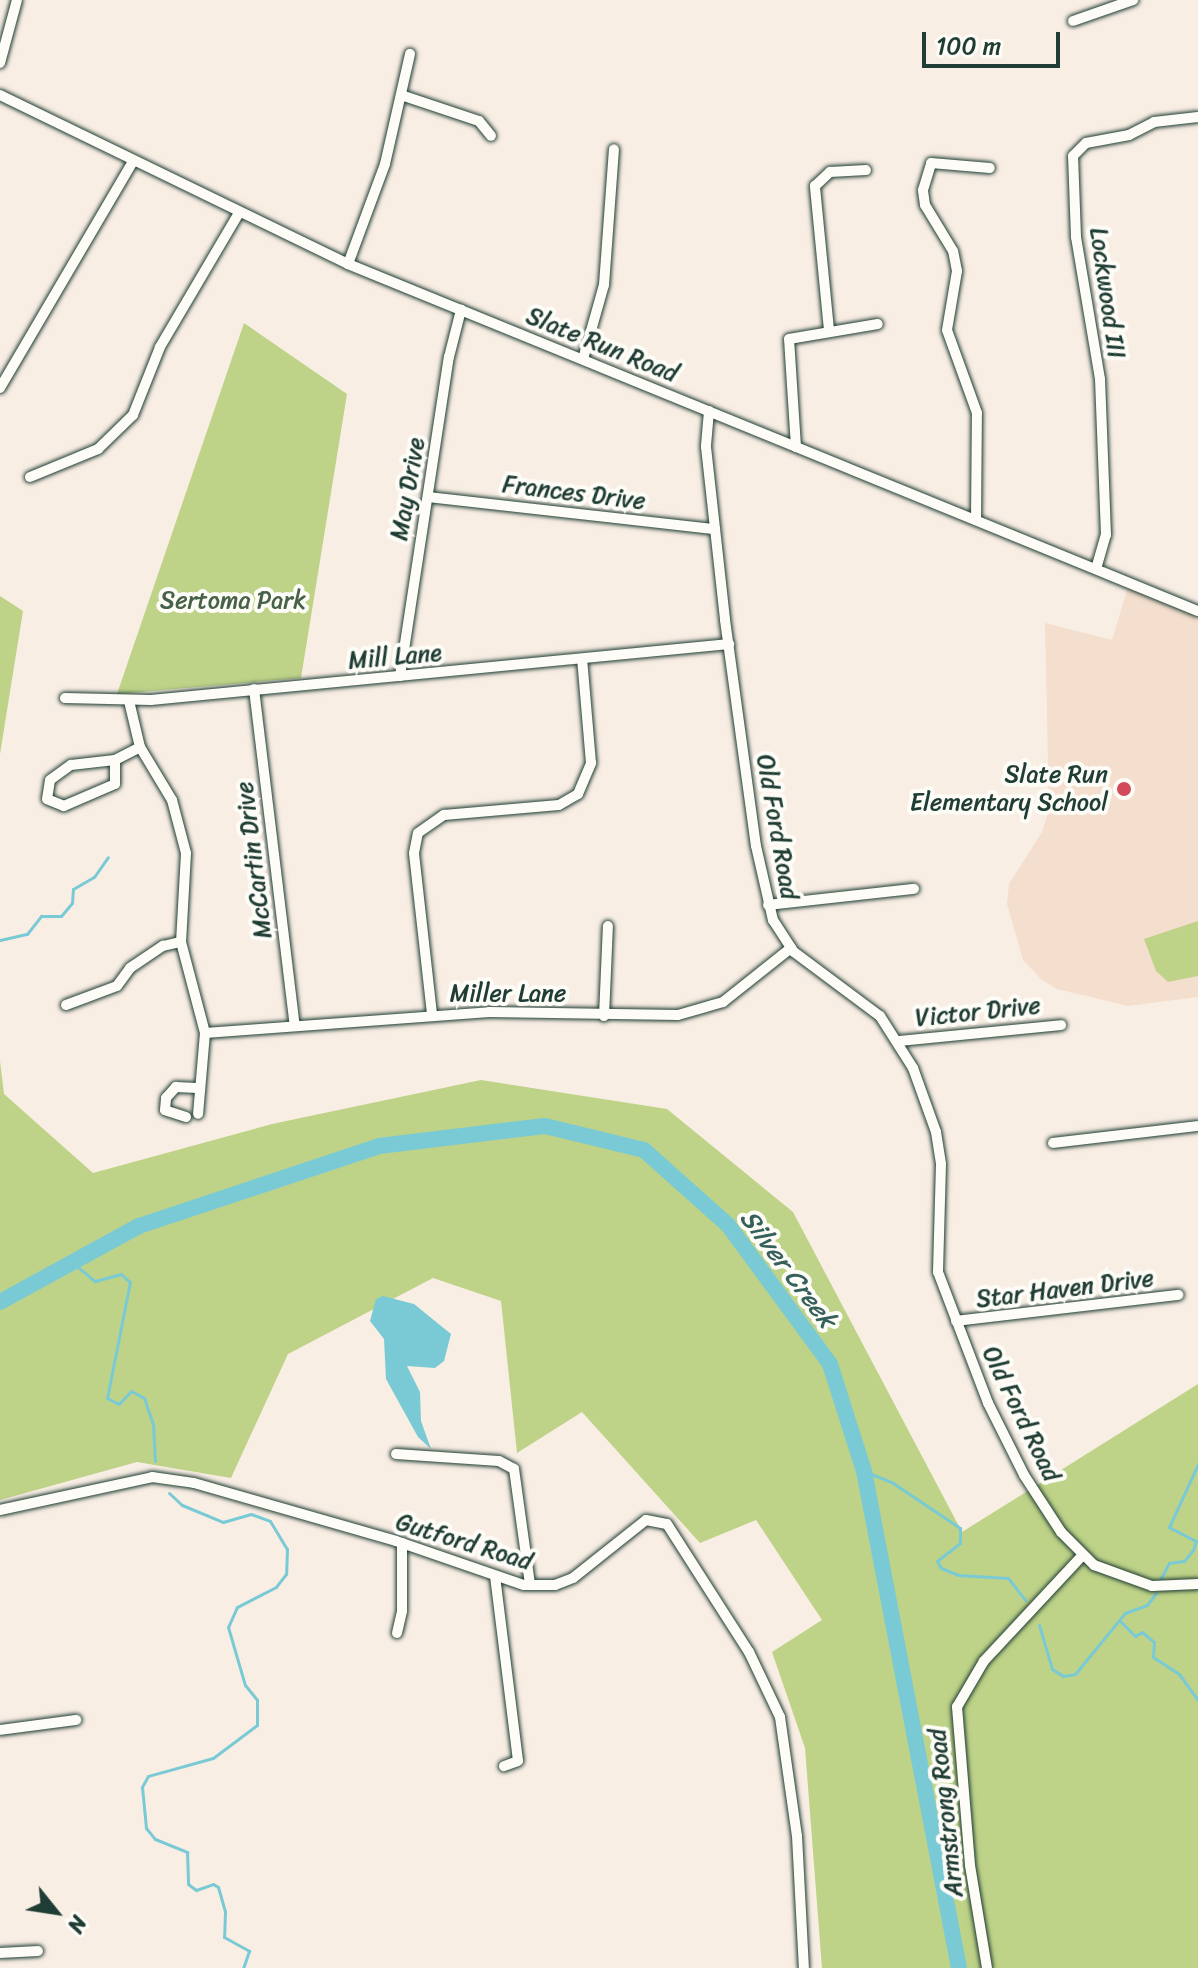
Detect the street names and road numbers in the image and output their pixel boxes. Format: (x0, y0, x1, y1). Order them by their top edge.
street label: Lockwood III (1084, 226, 1130, 360)
street label: Slate Run Road (522, 301, 682, 389)
street label: May Drive (385, 435, 431, 543)
street label: Frances Drive (501, 470, 647, 516)
street label: Mill Lane (347, 639, 443, 675)
street label: Old Ford Road (750, 752, 804, 902)
street label: McCartin Drive (230, 780, 278, 940)
street label: Miller Lane (450, 980, 566, 1008)
street label: Victor Drive (914, 991, 1042, 1033)
street label: Star Haven Drive (974, 1264, 1156, 1314)
street label: Old Ford Road (976, 1342, 1066, 1486)
street label: Gutford Road (392, 1508, 536, 1576)
street label: Armstrong Road (923, 1727, 969, 1899)

